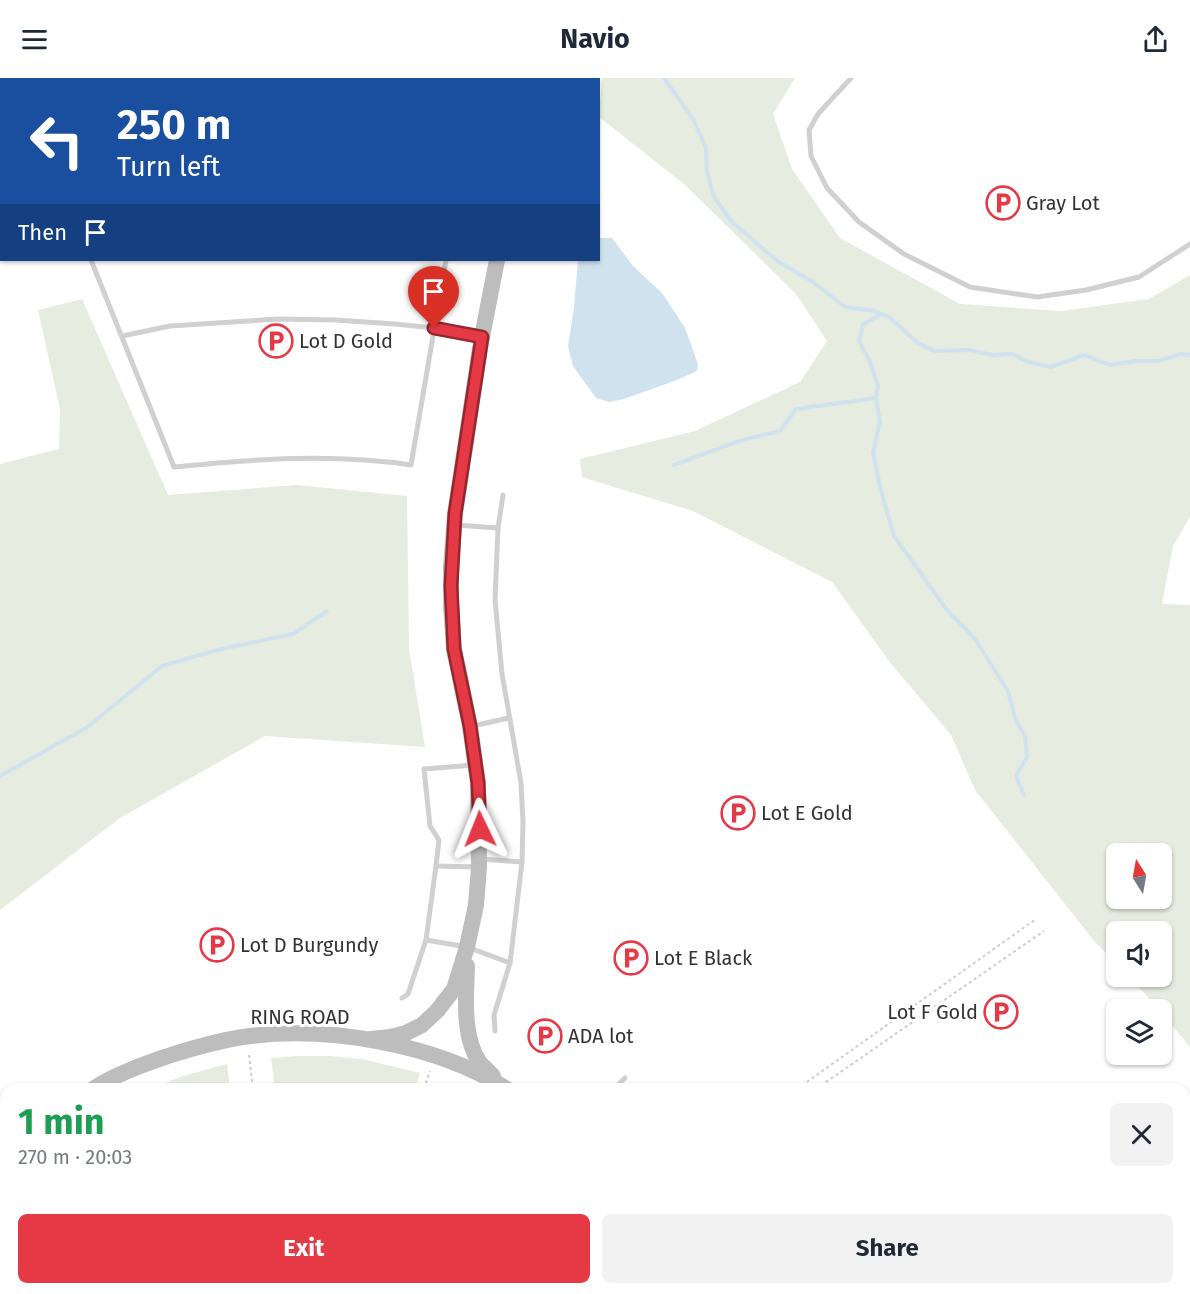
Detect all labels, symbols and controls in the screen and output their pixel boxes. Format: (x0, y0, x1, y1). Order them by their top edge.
icon: menu (18, 23, 51, 56)
text: Navio (560, 23, 630, 55)
icon: share (1139, 23, 1172, 56)
text: 250 m (117, 100, 231, 150)
icon: left (18, 102, 96, 180)
text: Turn left (117, 151, 220, 183)
parking icon: Gray Lot (985, 185, 1021, 221)
place label: Gray Lot (1026, 191, 1101, 215)
icon: arrive (79, 216, 112, 249)
text: Then (18, 219, 67, 246)
pin (408, 266, 459, 328)
icon: arrive (417, 275, 450, 308)
parking icon: Lot D Gold (258, 323, 294, 359)
place label: Lot D Gold (299, 329, 393, 353)
parking icon: Lot E Gold (720, 795, 756, 831)
position arrow (448, 797, 512, 861)
place label: Lot E Gold (761, 801, 853, 825)
north arrow (1106, 843, 1172, 909)
map controls (1106, 843, 1172, 1065)
button: sound (1106, 921, 1172, 987)
parking icon: Lot D Burgundy (199, 927, 235, 963)
place label: Lot D Burgundy (240, 933, 379, 957)
parking icon: Lot E Black (613, 940, 649, 976)
place label: Lot E Black (654, 946, 753, 970)
parking icon: Lot F Gold (983, 994, 1019, 1030)
button: layers (1106, 999, 1172, 1065)
place label: Lot F Gold (887, 1000, 978, 1024)
street label: RING ROAD (250, 1005, 350, 1029)
parking icon: ADA lot (527, 1018, 563, 1054)
place label: ADA lot (568, 1024, 634, 1048)
text: 1 min (18, 1100, 105, 1144)
button: close (1110, 1103, 1173, 1166)
text: 270 m · 20:03 (18, 1145, 132, 1169)
button: Exit (18, 1214, 590, 1283)
button: Share (602, 1214, 1173, 1283)

